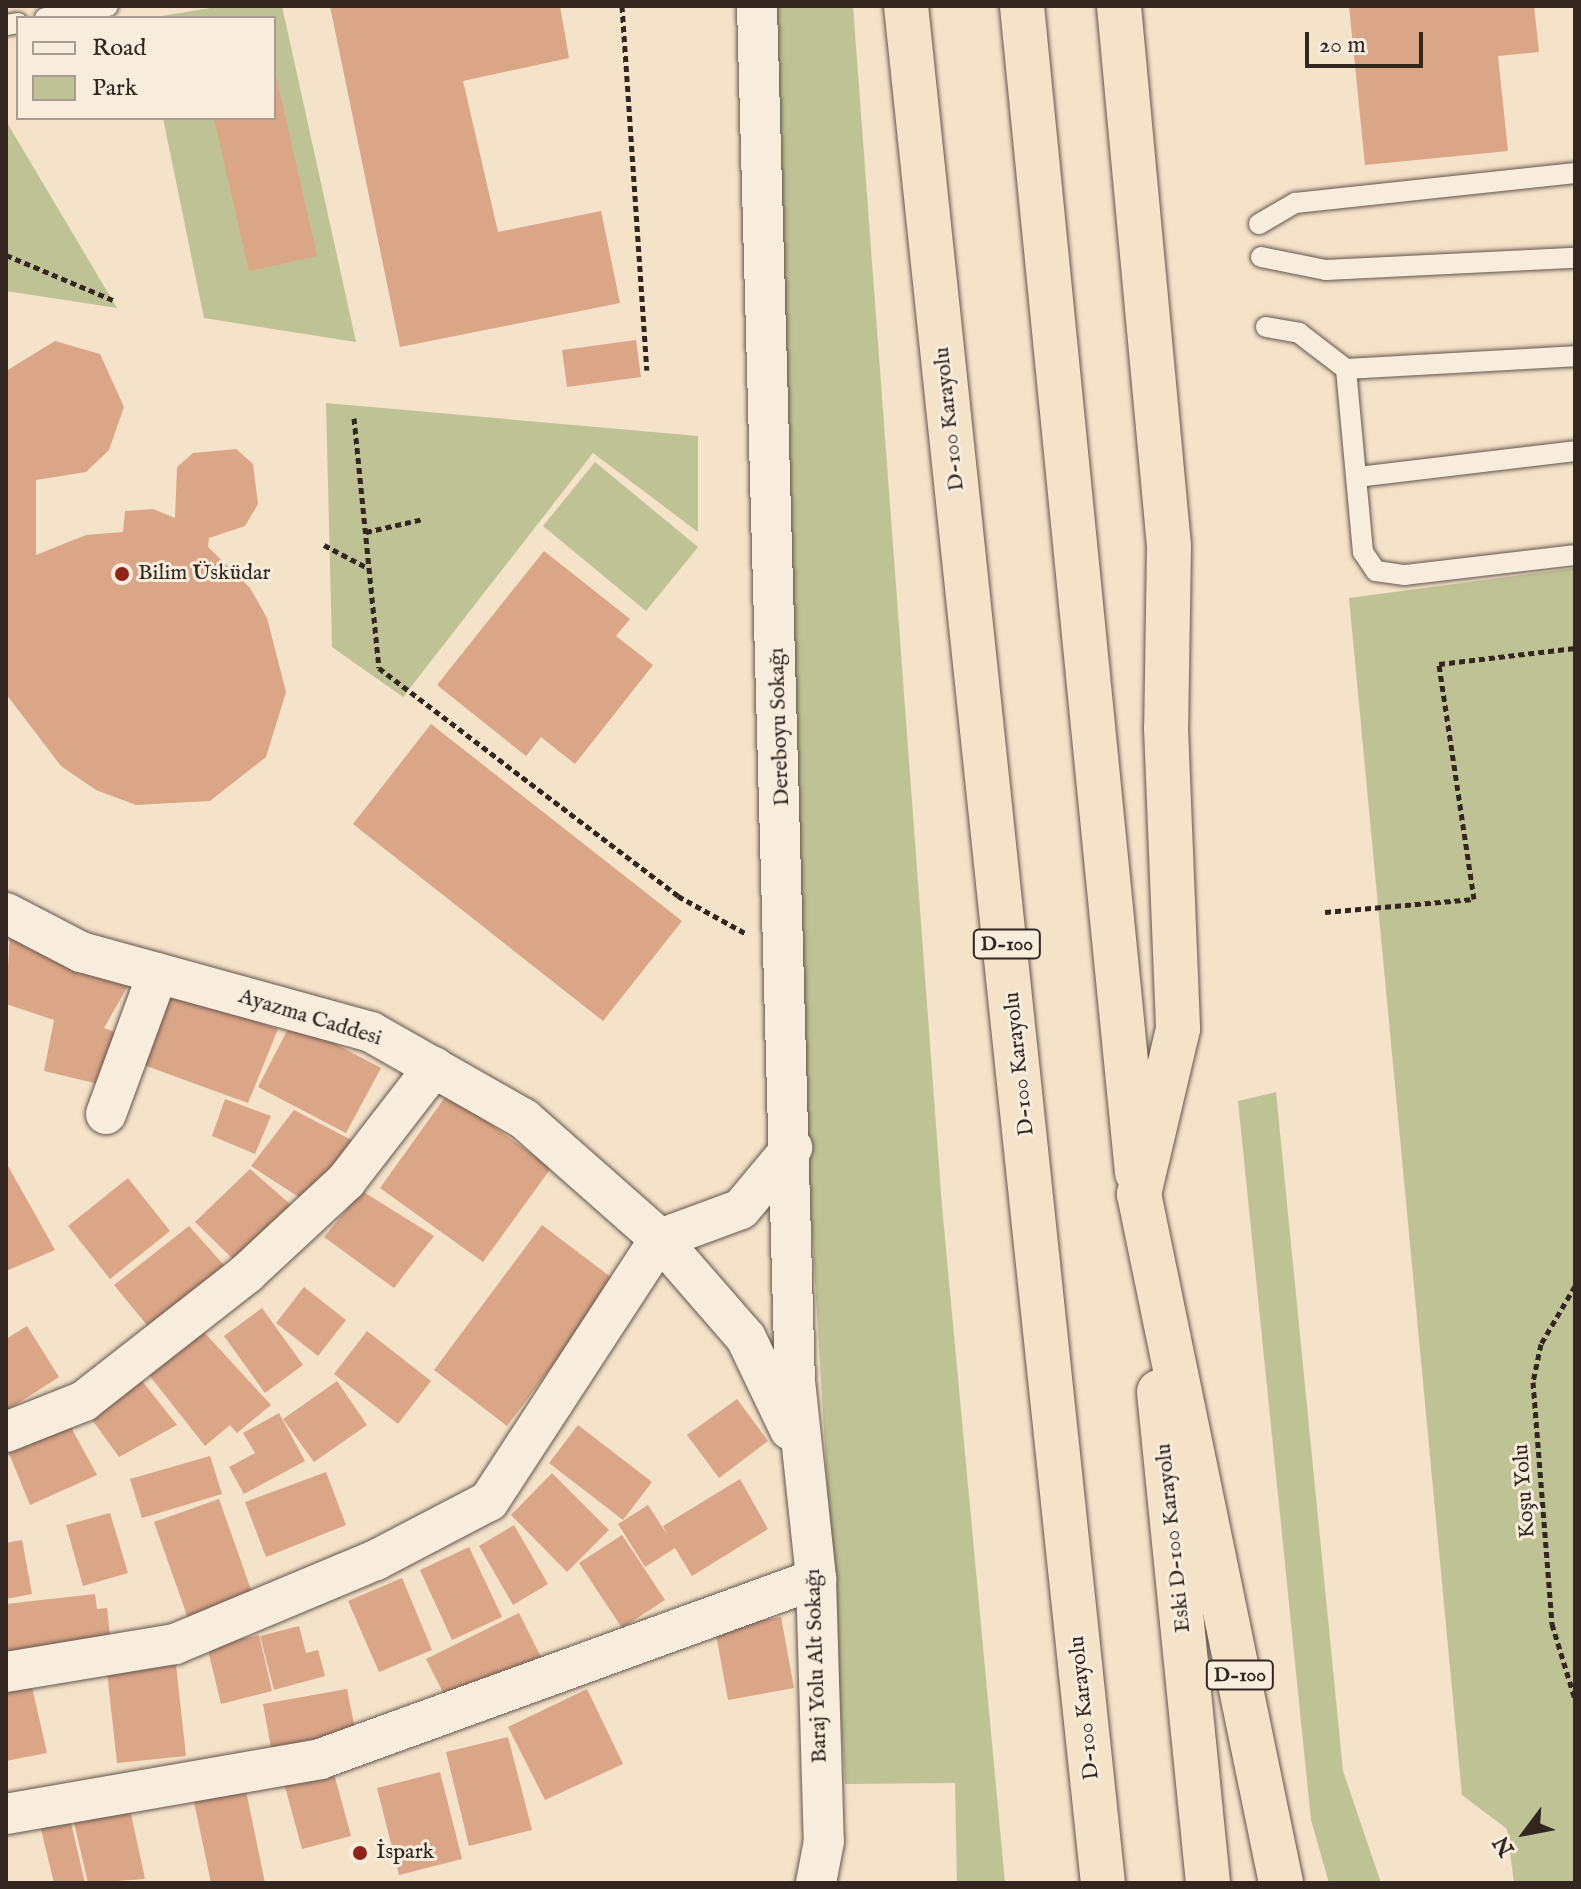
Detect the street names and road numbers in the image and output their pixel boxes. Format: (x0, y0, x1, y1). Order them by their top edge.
street label: D-100 Karayolu (929, 346, 971, 492)
street label: Dereboyu Sokağı (764, 647, 796, 807)
road number: D-100 (971, 928, 1043, 960)
street label: Ayazma Caddesi (235, 984, 385, 1052)
street label: D-100 Karayolu (999, 991, 1041, 1137)
street label: Eski D-100 Karayolu (1151, 1442, 1197, 1634)
street label: Koşu Yolu (1509, 1443, 1541, 1539)
street label: Baraj Yolu Alt Sokağı (800, 1568, 834, 1764)
street label: D-100 Karayolu (1064, 1635, 1106, 1781)
road number: D-100 (1204, 1659, 1276, 1691)

